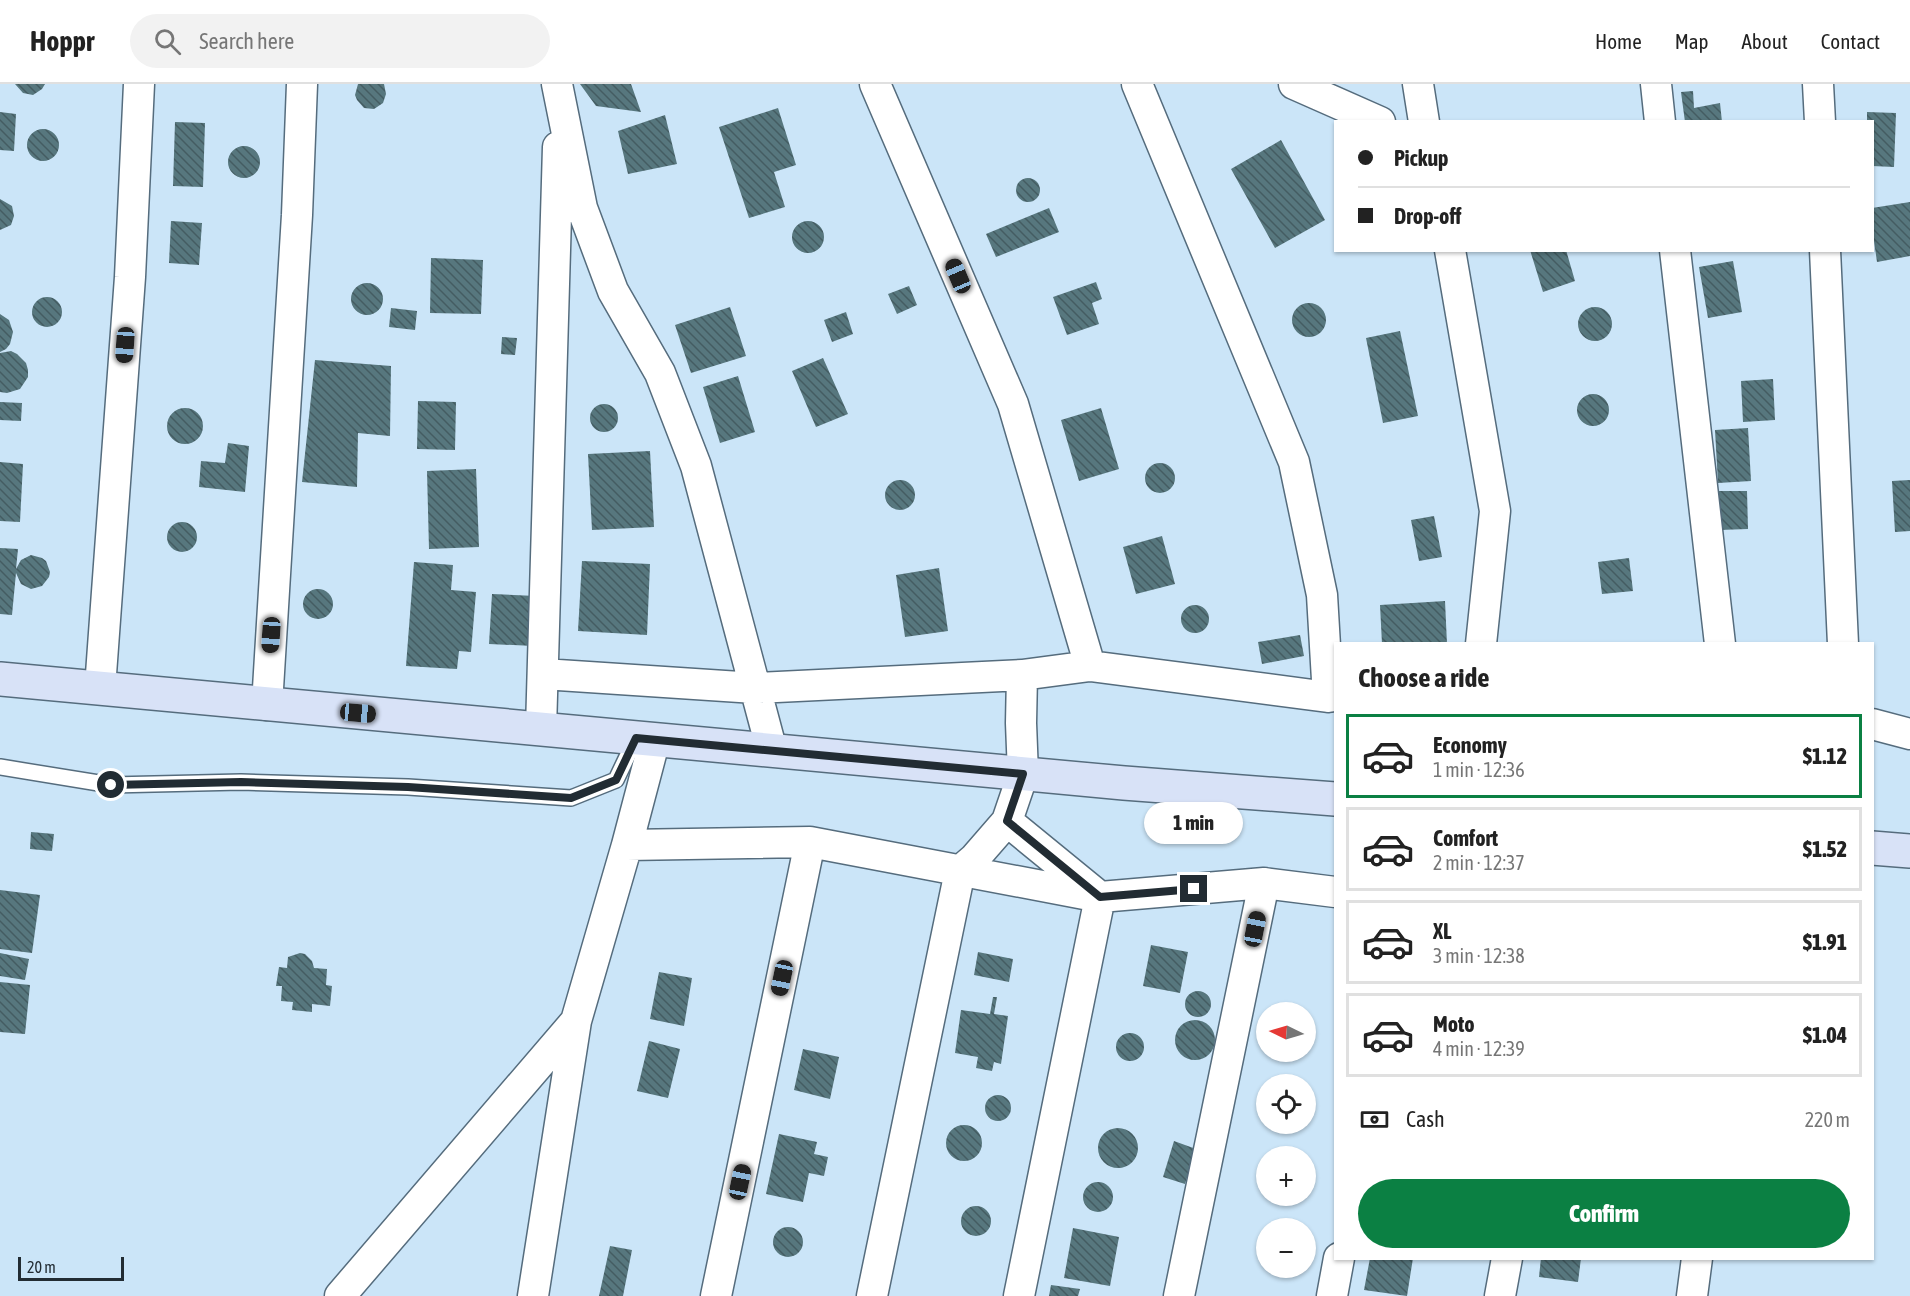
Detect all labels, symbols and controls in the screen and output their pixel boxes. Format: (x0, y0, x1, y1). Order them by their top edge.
search box (130, 14, 550, 68)
text: Hoppr (30, 25, 94, 57)
icon: search (151, 25, 184, 58)
text: Search here (199, 28, 294, 54)
text: Home (1595, 29, 1642, 53)
text: Map (1675, 29, 1709, 53)
text: About (1742, 29, 1788, 53)
text: Contact (1821, 29, 1880, 53)
text: Pickup (1394, 145, 1449, 171)
text: Drop-off (1394, 203, 1461, 229)
car (943, 256, 973, 296)
car (115, 326, 135, 364)
car (261, 616, 281, 654)
text: Choose a ride (1358, 662, 1490, 693)
car (339, 702, 377, 724)
icon: car (1361, 729, 1415, 783)
text: Economy (1433, 732, 1507, 758)
text: $1.12 (1803, 743, 1847, 769)
text: 1 min · 12:36 (1433, 758, 1525, 781)
route start (97, 771, 124, 798)
callout: 1 min (1144, 802, 1244, 844)
text: 1 min (1173, 811, 1214, 834)
icon: car (1361, 822, 1415, 876)
text: Comfort (1433, 825, 1498, 851)
text: $1.52 (1803, 836, 1847, 862)
text: 2 min · 12:37 (1433, 851, 1525, 874)
route end (1180, 875, 1207, 902)
car (1243, 910, 1267, 948)
icon: car (1361, 915, 1415, 969)
text: XL (1433, 918, 1451, 944)
text: $1.91 (1803, 929, 1847, 955)
text: 3 min · 12:38 (1433, 944, 1525, 967)
car (769, 959, 795, 997)
north arrow (1256, 1002, 1316, 1062)
map controls (1256, 1002, 1316, 1278)
icon: car (1361, 1008, 1415, 1062)
text: Moto (1433, 1011, 1475, 1037)
text: $1.04 (1803, 1022, 1847, 1048)
text: 4 min · 12:39 (1433, 1037, 1525, 1060)
button: locate (1256, 1074, 1316, 1134)
icon: cash (1358, 1103, 1391, 1136)
text: Cash (1406, 1106, 1445, 1132)
text: 220 m (1805, 1108, 1850, 1131)
button: + (1256, 1146, 1316, 1206)
car (727, 1163, 753, 1201)
button: Confirm (1358, 1179, 1850, 1248)
button: − (1256, 1218, 1316, 1278)
scale bar (18, 1254, 124, 1282)
text: 20 m (27, 1258, 56, 1276)

